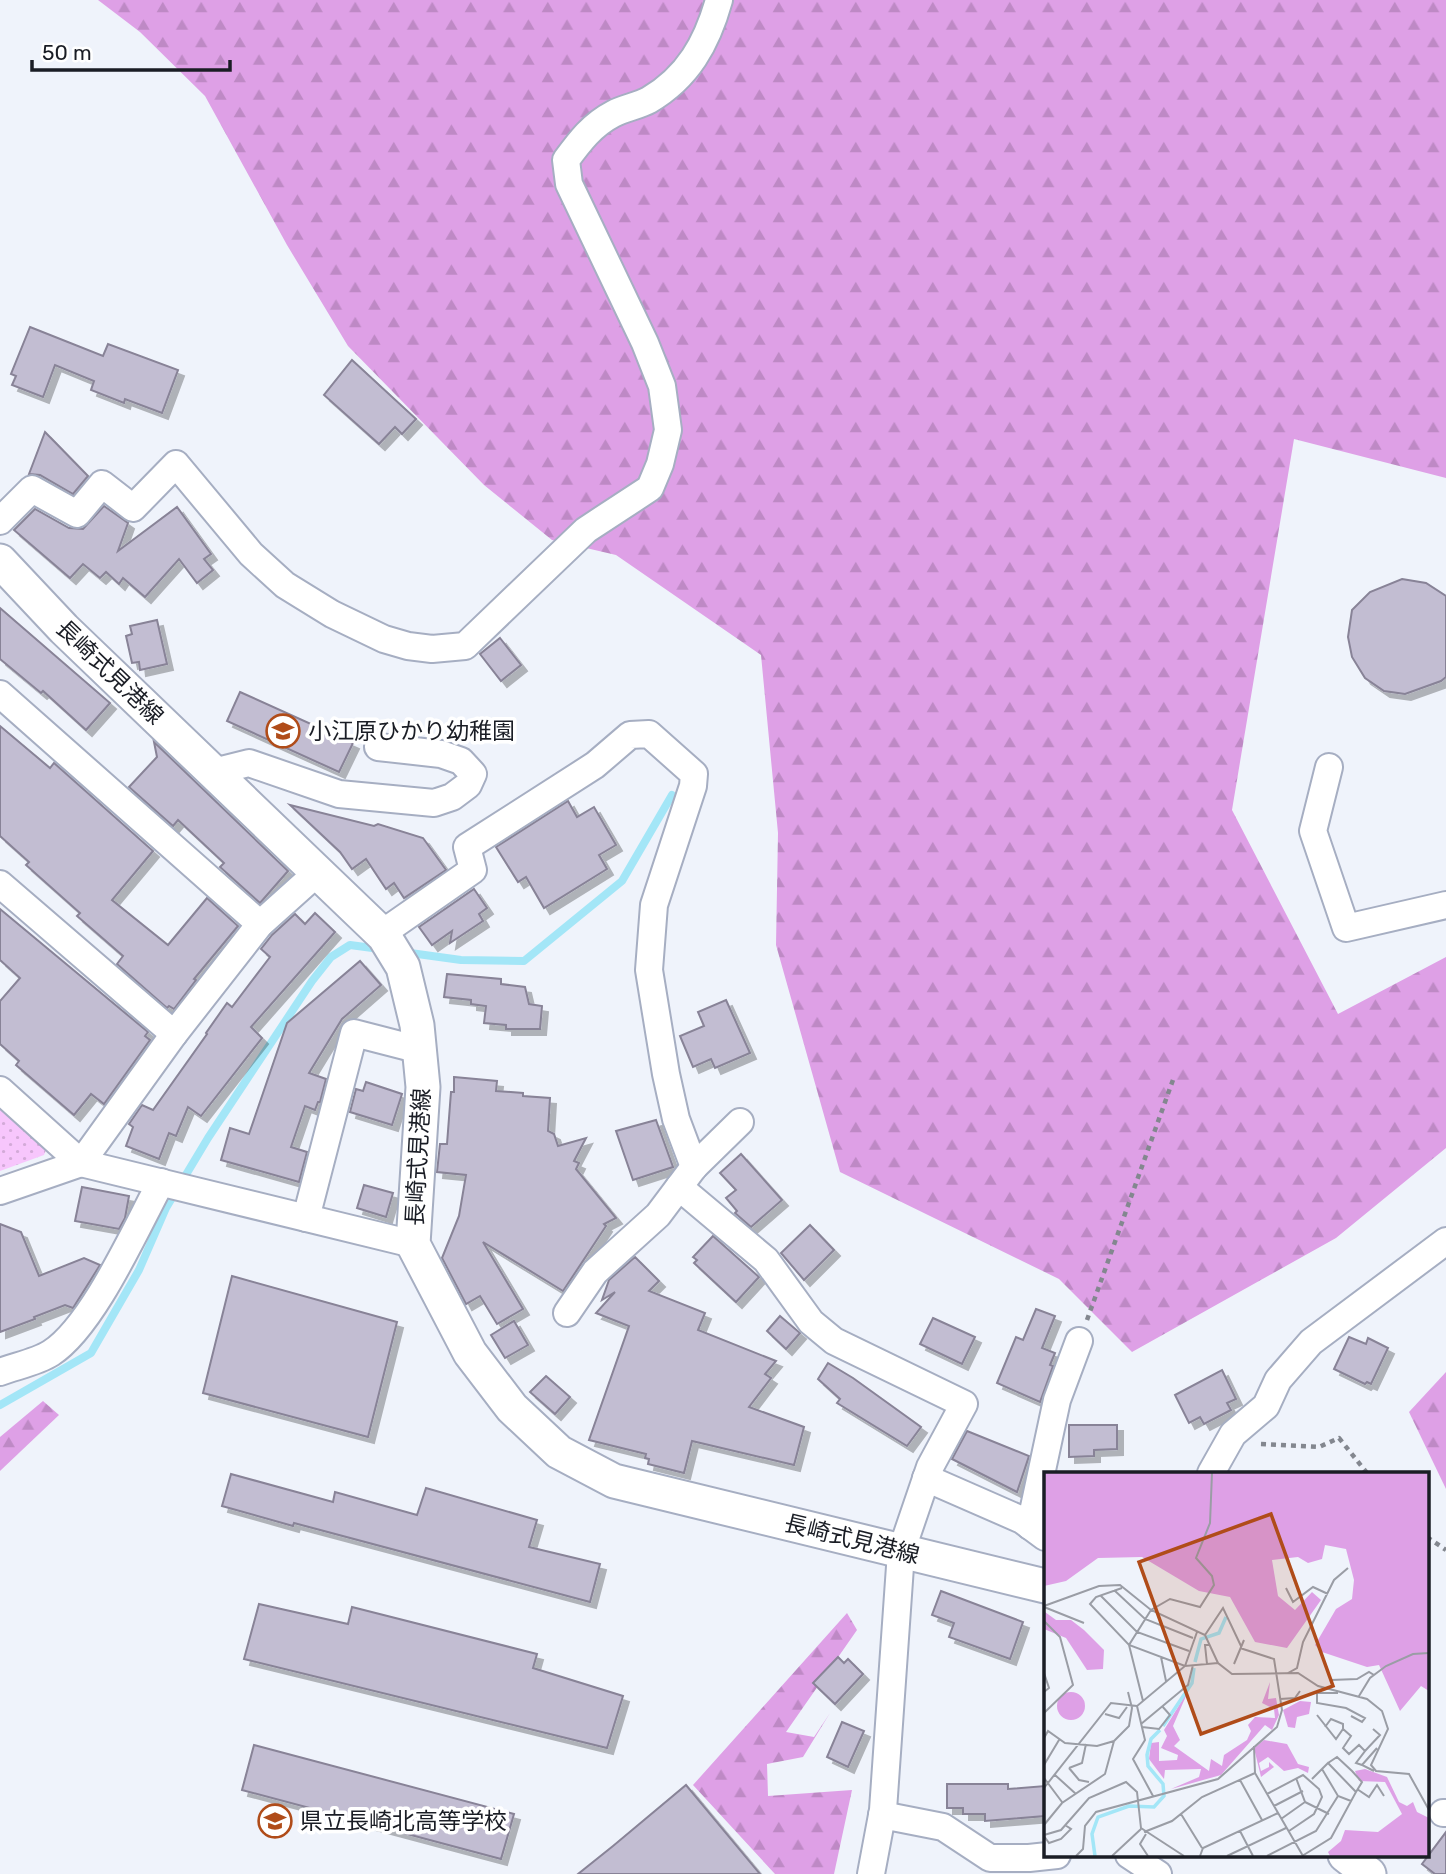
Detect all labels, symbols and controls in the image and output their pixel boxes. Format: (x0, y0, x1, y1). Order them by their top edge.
scale bar (32, 28, 229, 72)
text: 50 m (42, 40, 92, 65)
street label: 長崎式見港線 (51, 614, 169, 730)
school or university icon: 小江原ひかり幼稚園 (264, 712, 302, 750)
place label: 小江原ひかり幼稚園 (308, 717, 515, 745)
street label: 長崎式見港線 (400, 1087, 436, 1227)
inset map (1044, 1472, 1428, 1856)
street label: 長崎式見港線 (782, 1509, 922, 1569)
school or university icon: 県立長崎北高等学校 (256, 1802, 294, 1840)
place label: 県立長崎北高等学校 (300, 1807, 507, 1835)

